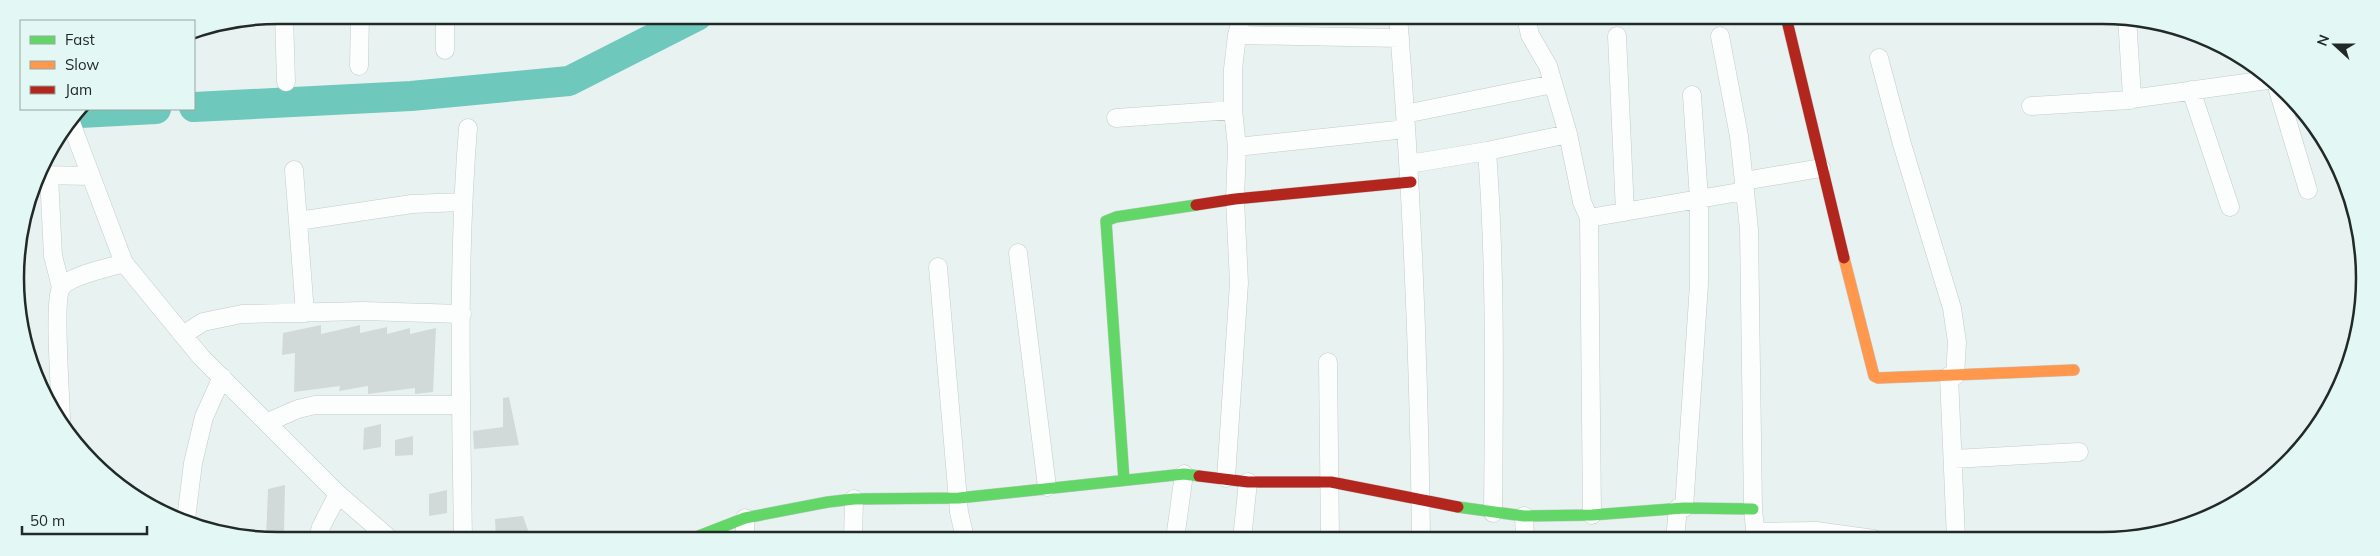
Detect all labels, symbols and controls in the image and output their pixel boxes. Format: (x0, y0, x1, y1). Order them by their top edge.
legend (20, 20, 195, 110)
north arrow (2310, 20, 2360, 70)
text: Fast (65, 30, 95, 49)
text: N (2313, 32, 2333, 49)
text: Slow (65, 55, 99, 74)
text: Jam (65, 80, 92, 99)
scale bar (22, 504, 148, 536)
text: 50 m (30, 511, 65, 530)

